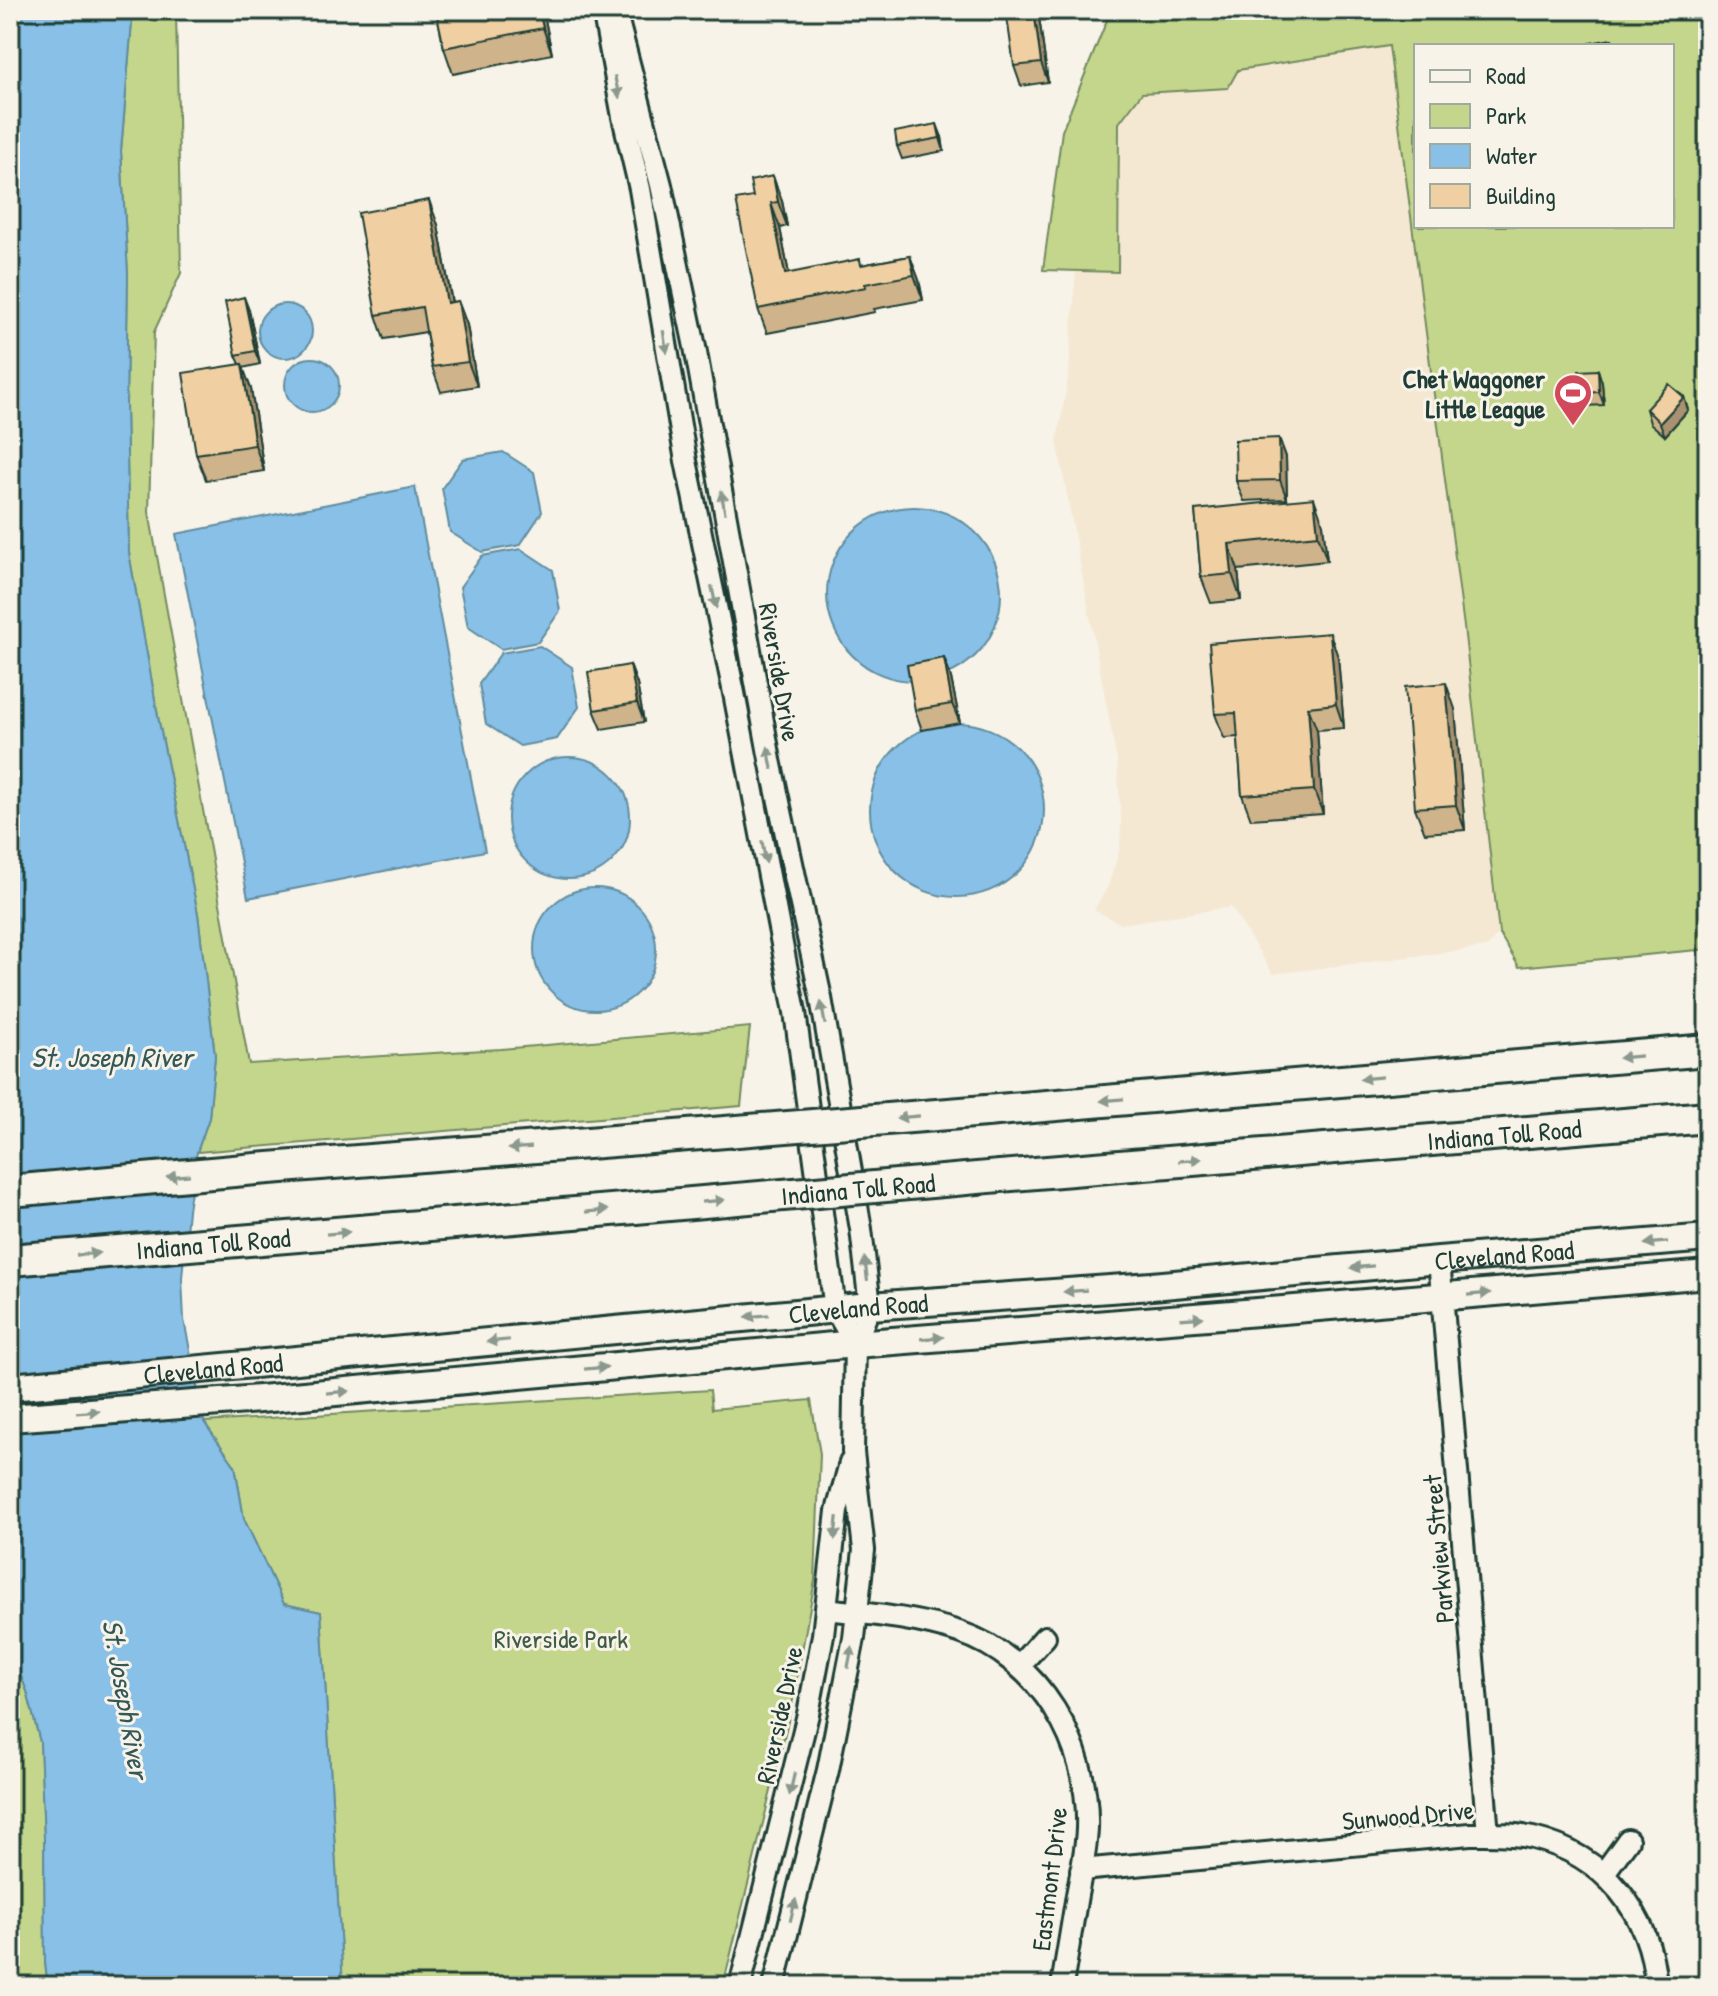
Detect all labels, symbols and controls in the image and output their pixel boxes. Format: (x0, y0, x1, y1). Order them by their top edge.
legend (1414, 44, 1674, 228)
text: Road (1486, 59, 1525, 91)
one-way arrow (611, 74, 624, 99)
text: Park (1486, 99, 1526, 131)
text: Water (1486, 139, 1537, 171)
text: Building (1486, 179, 1556, 211)
one-way arrow (659, 330, 672, 355)
place label: Chet Waggoner Little League (1403, 361, 1546, 427)
sports icon: Chet Waggoner Little League (1552, 372, 1594, 427)
one-way arrow (716, 490, 728, 515)
one-way arrow (708, 585, 721, 610)
street label: Riverside Drive (751, 600, 809, 744)
one-way arrow (763, 745, 775, 770)
one-way arrow (758, 840, 770, 865)
one-way arrow (817, 1000, 829, 1025)
water label: St. Joseph River (32, 1038, 196, 1076)
one-way arrow (1617, 1050, 1642, 1063)
one-way arrow (1358, 1072, 1383, 1085)
one-way arrow (1099, 1094, 1124, 1107)
street label: Indiana Toll Road (1426, 1110, 1583, 1158)
one-way arrow (896, 1111, 921, 1124)
one-way arrow (507, 1142, 532, 1155)
one-way arrow (1178, 1154, 1203, 1167)
street label: Indiana Toll Road (780, 1164, 937, 1213)
one-way arrow (165, 1170, 190, 1183)
one-way arrow (701, 1194, 726, 1207)
one-way arrow (585, 1204, 610, 1217)
street label: Indiana Toll Road (135, 1219, 292, 1267)
one-way arrow (326, 1226, 351, 1239)
street label: Cleveland Road (1433, 1232, 1575, 1278)
one-way arrow (1643, 1236, 1668, 1249)
one-way arrow (76, 1247, 101, 1260)
one-way arrow (859, 1256, 872, 1281)
one-way arrow (1349, 1261, 1374, 1274)
street label: Cleveland Road (787, 1284, 929, 1331)
one-way arrow (1062, 1285, 1087, 1298)
one-way arrow (1467, 1287, 1492, 1300)
one-way arrow (744, 1310, 769, 1323)
one-way arrow (1180, 1311, 1205, 1324)
one-way arrow (920, 1331, 945, 1344)
one-way arrow (485, 1335, 510, 1348)
street label: Cleveland Road (142, 1344, 284, 1392)
one-way arrow (584, 1361, 609, 1374)
one-way arrow (326, 1385, 351, 1398)
one-way arrow (76, 1406, 101, 1419)
street label: Parkview Street (1414, 1472, 1462, 1625)
one-way arrow (829, 1516, 842, 1541)
water label: St. Joseph River (93, 1617, 159, 1785)
park label: Riverside Park (494, 1621, 628, 1656)
street label: Riverside Drive (747, 1643, 811, 1787)
one-way arrow (844, 1644, 857, 1669)
one-way arrow (785, 1771, 797, 1796)
street label: Sunwood Drive (1341, 1792, 1475, 1838)
street label: Eastmont Drive (1023, 1805, 1075, 1953)
one-way arrow (788, 1898, 800, 1923)

